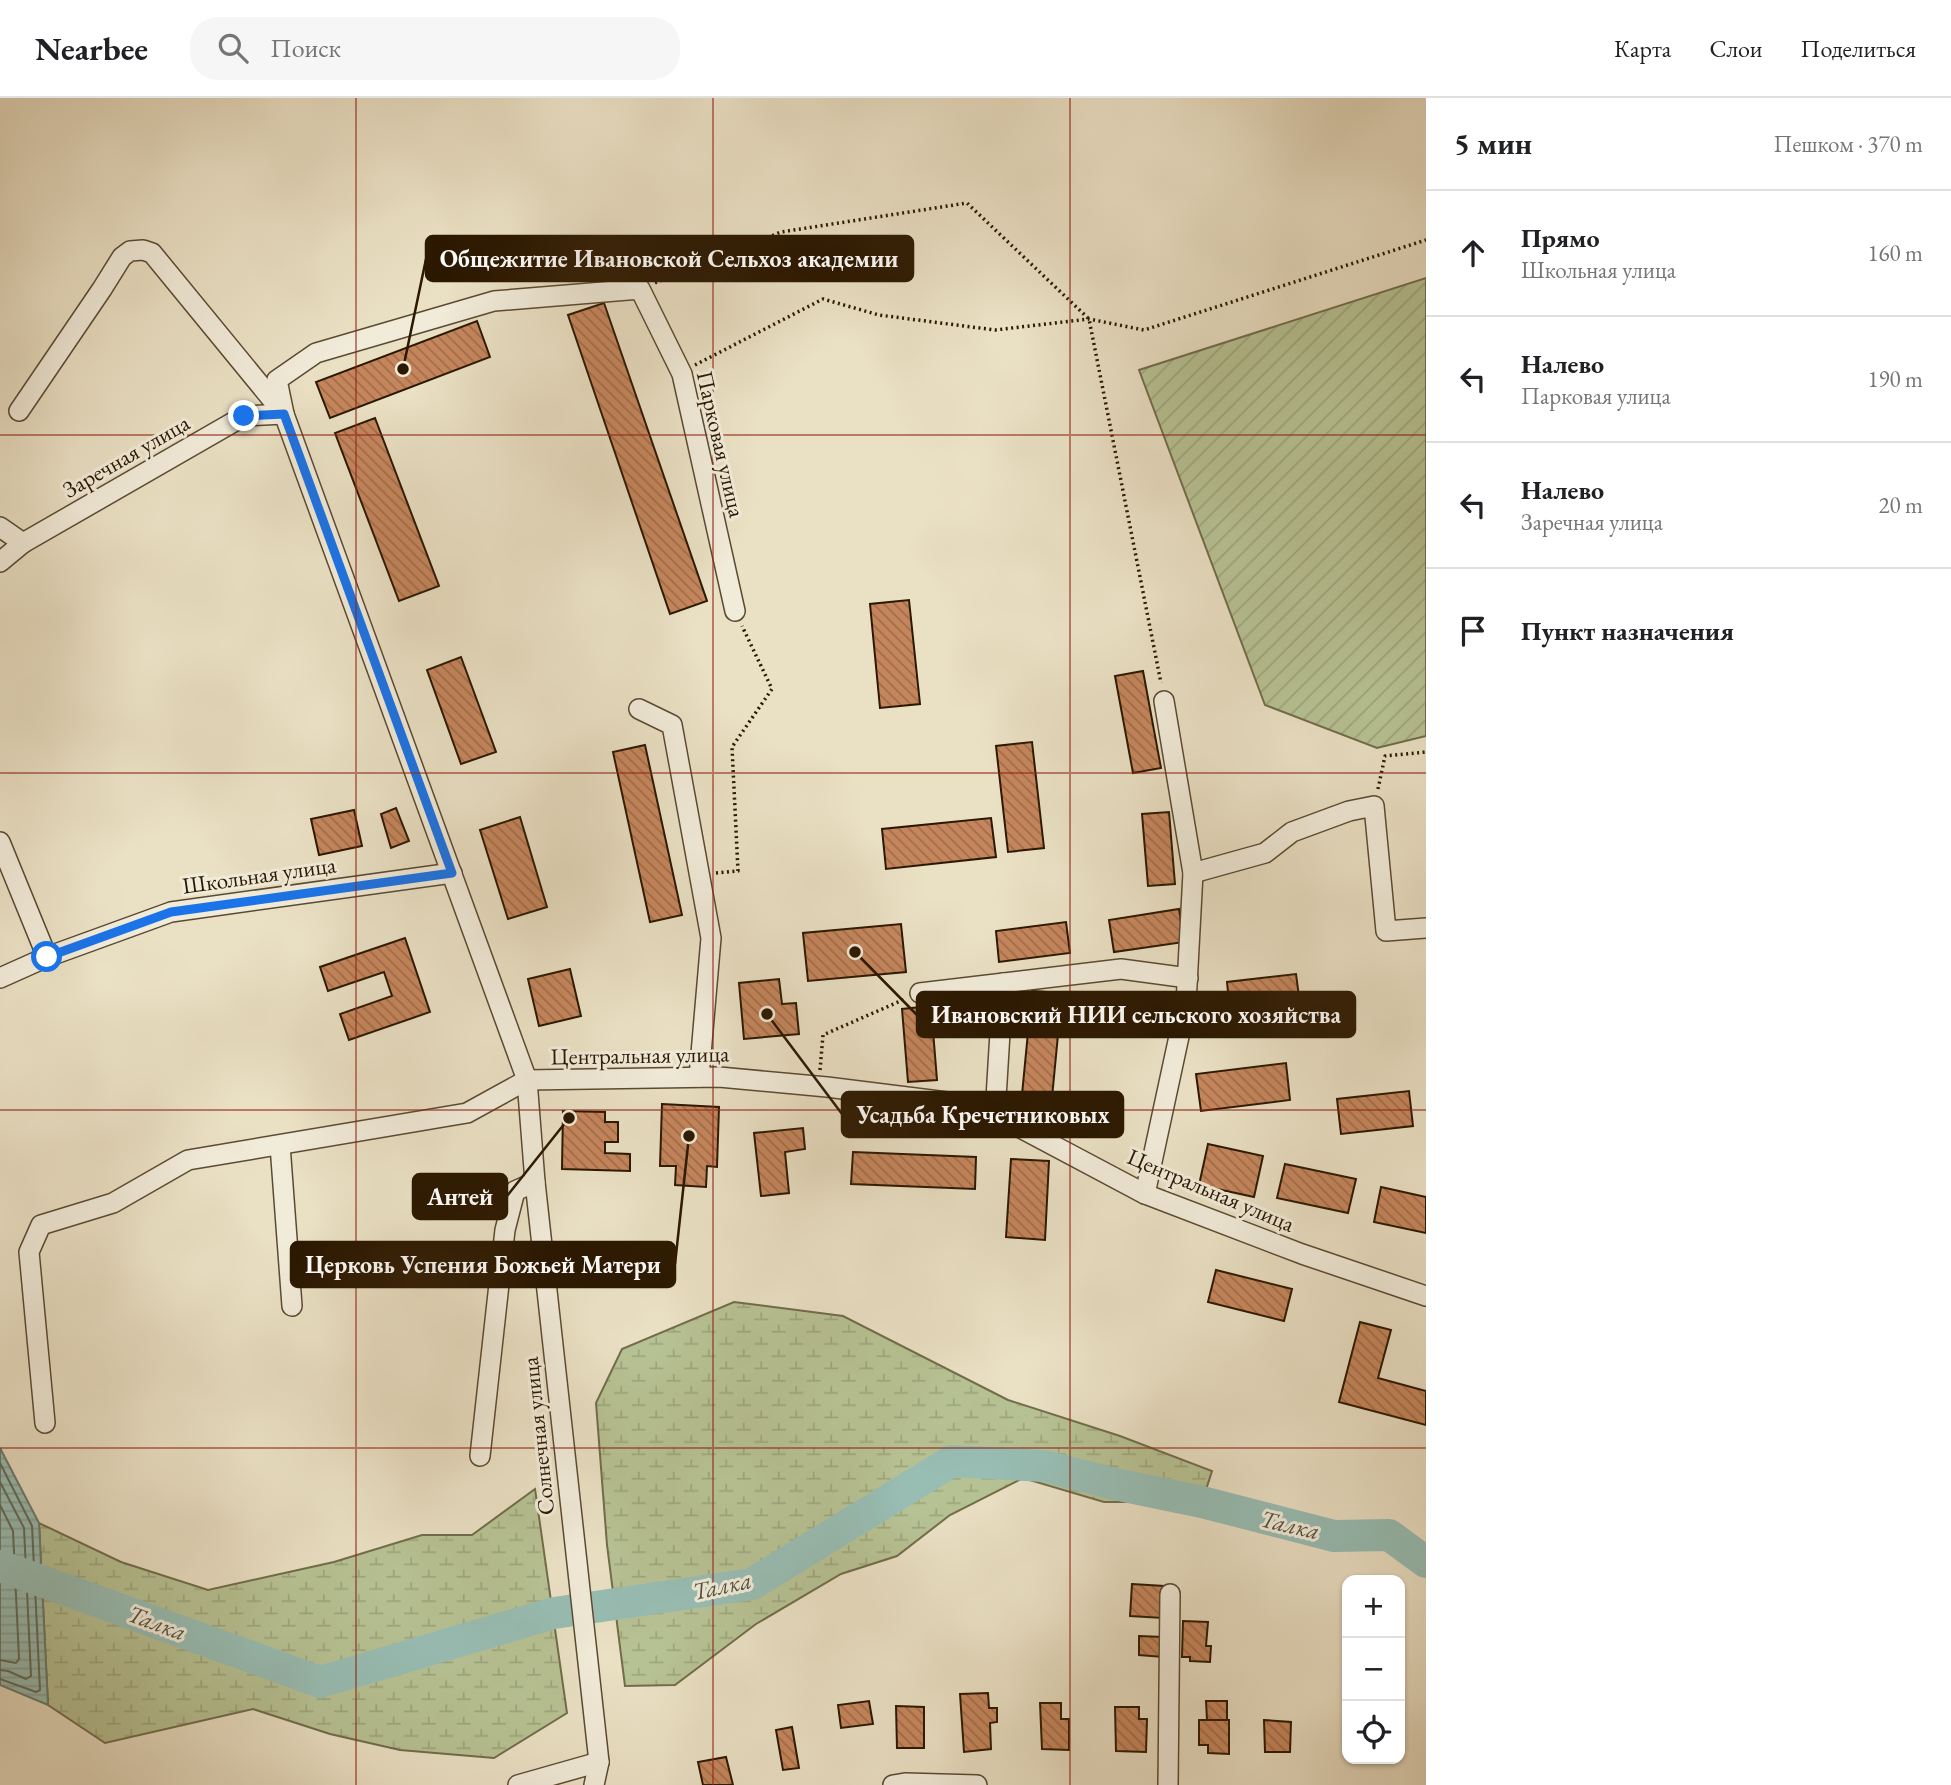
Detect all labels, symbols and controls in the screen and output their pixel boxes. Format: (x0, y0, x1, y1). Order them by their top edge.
search box (190, 17, 680, 80)
text: Nearbee (35, 27, 148, 70)
icon: search (214, 29, 252, 67)
text: Поиск (270, 31, 341, 65)
text: Карта (1614, 33, 1671, 64)
text: Слои (1709, 33, 1763, 64)
text: Поделиться (1801, 33, 1916, 64)
text: 5 мин (1454, 124, 1532, 163)
text: Пешком · 370 m (1774, 129, 1923, 159)
text: Прямо (1521, 221, 1600, 255)
icon: ahead (1454, 234, 1492, 272)
callout: Общежитие Ивановской Сельхоз академии (426, 236, 913, 281)
text: 160 m (1867, 238, 1923, 268)
text: Общежитие Ивановской Сельхоз академии (440, 243, 898, 274)
text: Школьная улица (1521, 255, 1676, 285)
text: Налево (1521, 347, 1604, 381)
icon: left (1454, 360, 1492, 398)
text: 190 m (1867, 364, 1923, 394)
street label: Парковая улица (690, 368, 753, 521)
text: Парковая улица (1521, 381, 1671, 411)
route end (228, 400, 259, 431)
street label: Заречная улица (57, 407, 196, 504)
text: Налево (1521, 473, 1604, 507)
icon: left (1454, 486, 1492, 524)
text: 20 m (1878, 490, 1923, 520)
text: Заречная улица (1521, 507, 1663, 537)
icon: arrive (1454, 612, 1492, 650)
text: Пункт назначения (1521, 614, 1734, 648)
street label: Школьная улица (180, 849, 339, 901)
route start (31, 941, 62, 972)
callout: Ивановский НИИ сельского хозяйства (917, 992, 1355, 1037)
text: Ивановский НИИ сельского хозяйства (931, 999, 1341, 1030)
street label: Центральная улица (550, 1038, 730, 1072)
callout: Усадьба Кречетниковых (842, 1092, 1123, 1137)
text: Усадьба Кречетниковых (855, 1099, 1110, 1130)
street label: Центральная улица (1123, 1141, 1300, 1239)
callout: Антей (413, 1174, 507, 1219)
text: Антей (426, 1181, 493, 1212)
callout: Церковь Успения Божьей Матери (291, 1242, 675, 1287)
text: Церковь Успения Божьей Матери (305, 1249, 661, 1280)
street label: Солнечная улица (515, 1354, 561, 1517)
water label: Талка (1258, 1503, 1323, 1546)
water label: Талка (690, 1564, 754, 1607)
map controls (1342, 1575, 1405, 1764)
button: + (1342, 1575, 1405, 1638)
water label: Талка (124, 1598, 190, 1647)
button: − (1342, 1638, 1405, 1701)
button: locate (1342, 1701, 1405, 1764)

